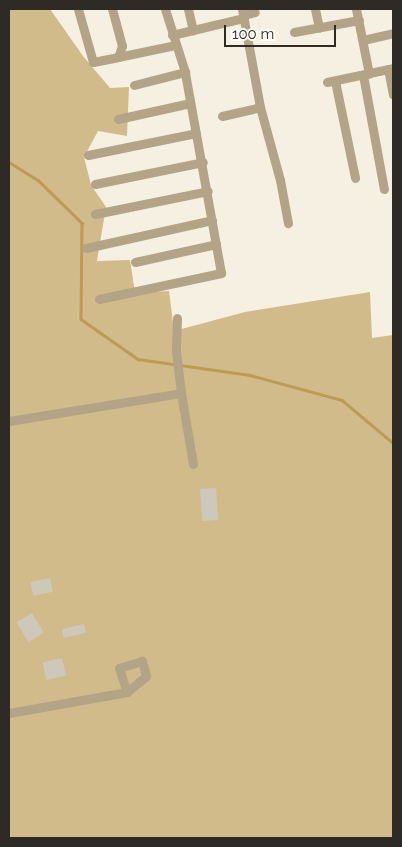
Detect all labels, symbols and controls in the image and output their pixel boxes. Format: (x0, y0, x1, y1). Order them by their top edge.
scale bar (227, 15, 340, 47)
text: 100 m (232, 25, 274, 43)

